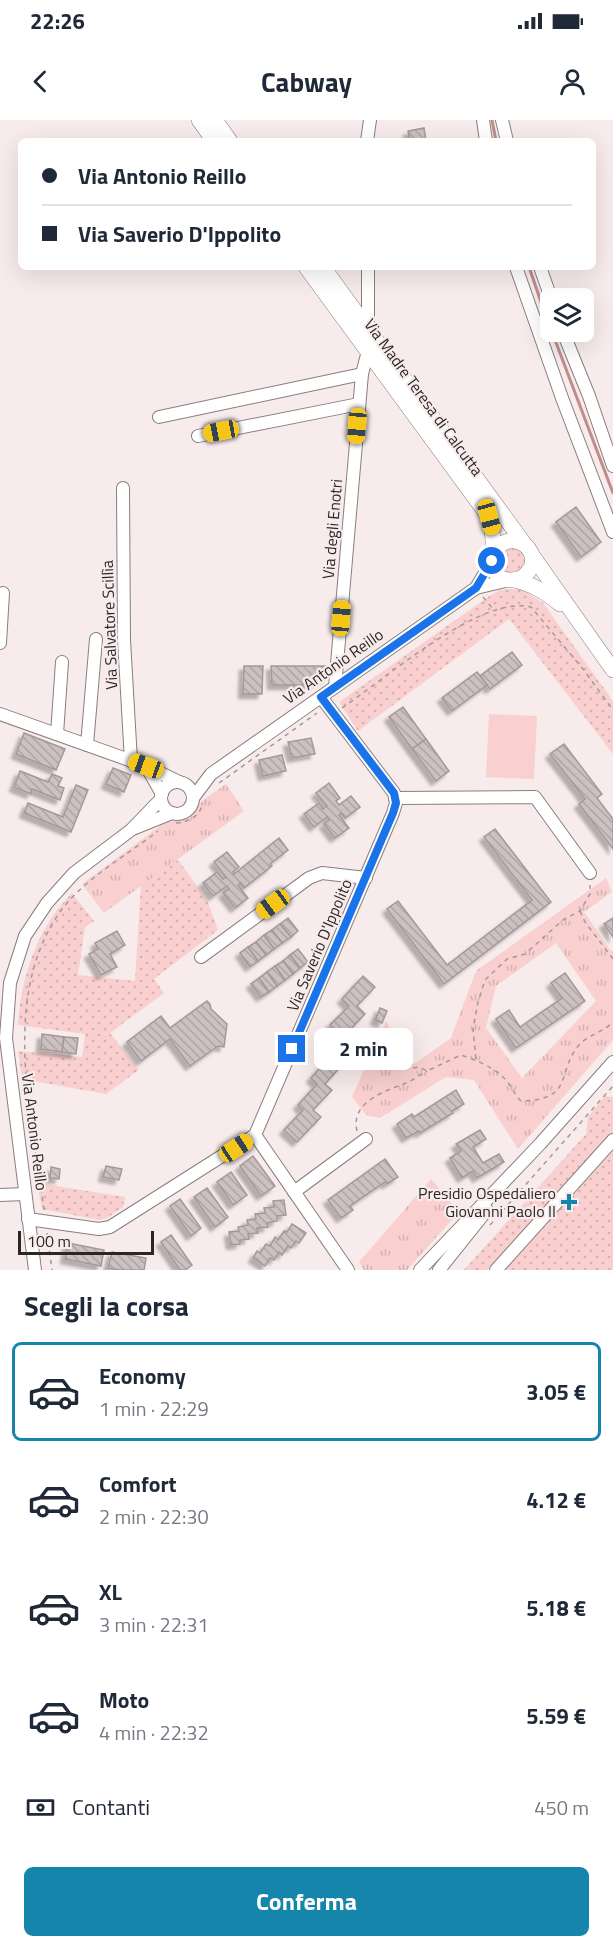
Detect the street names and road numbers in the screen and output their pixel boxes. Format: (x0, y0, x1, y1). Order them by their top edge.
street label: Via Madre Teresa di Calcutta (359, 313, 489, 481)
street label: Via degli Enotri (316, 478, 348, 580)
street label: Via Salvatore Scillìa (95, 560, 123, 690)
street label: Via Antonio Reillo (278, 622, 388, 710)
street label: Via Saverio D'Ippolito (280, 875, 358, 1015)
street label: Via Antonio Reillo (16, 1072, 54, 1192)

